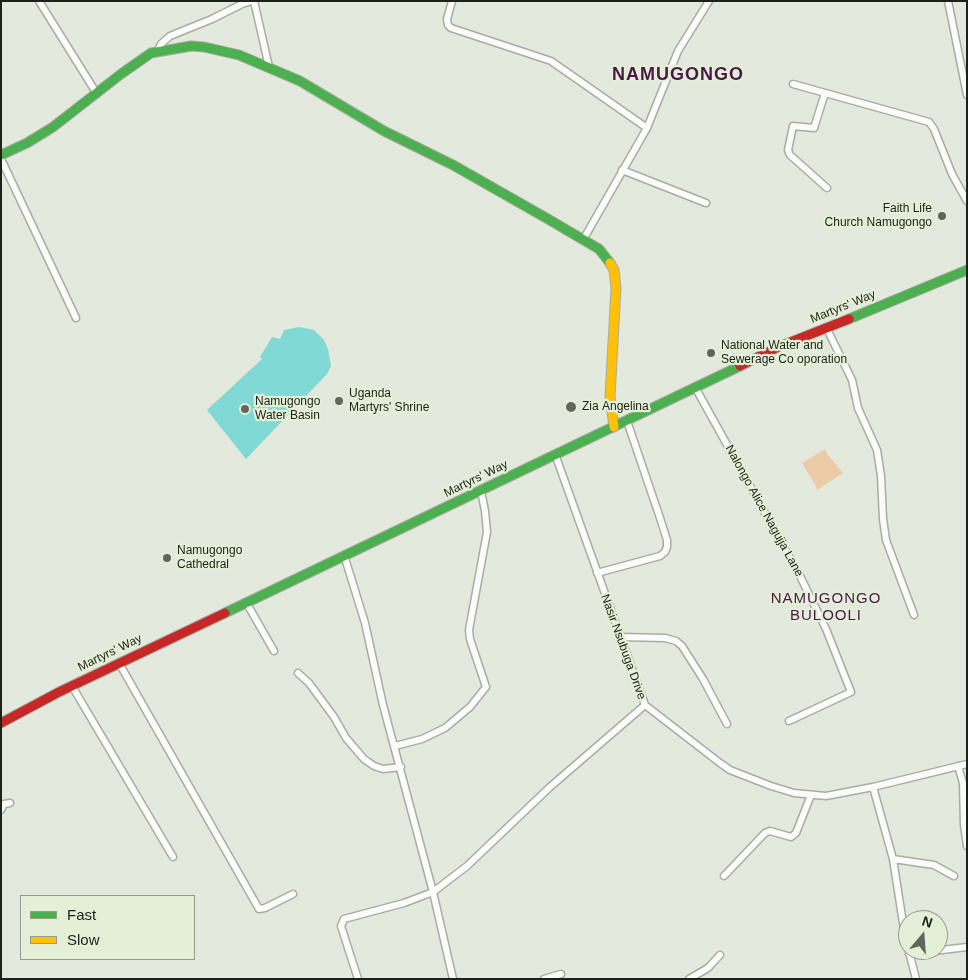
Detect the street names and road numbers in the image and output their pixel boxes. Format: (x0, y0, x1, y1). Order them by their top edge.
street label: Martyrs' Way (808, 287, 878, 327)
street label: Nalongo Alice Nagujja Lane (722, 443, 806, 579)
street label: Martyrs' Way (442, 457, 510, 501)
street label: Nasir Nsubuga Drive (597, 593, 649, 701)
street label: Martyrs' Way (76, 631, 144, 675)

